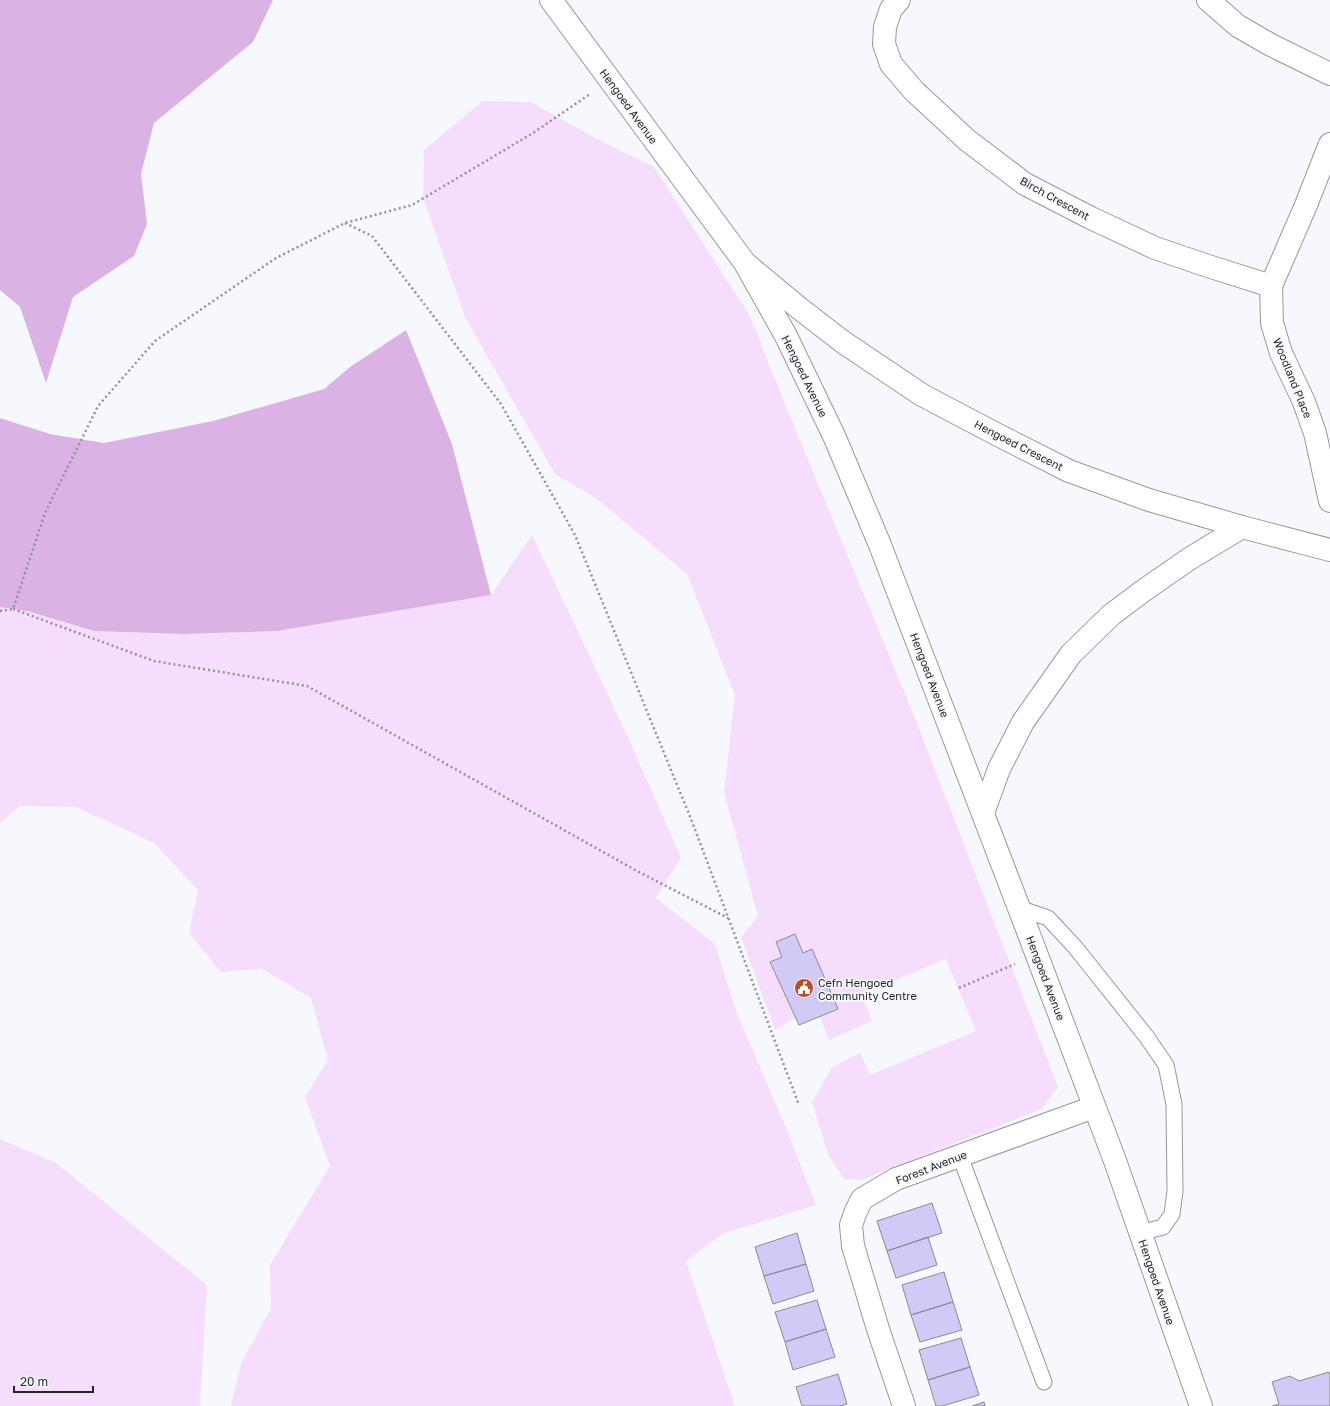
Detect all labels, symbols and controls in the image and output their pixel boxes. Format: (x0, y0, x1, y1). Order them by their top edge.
street label: Hengoed Avenue (597, 66, 661, 146)
street label: Birch Crescent (1018, 174, 1092, 222)
street label: Hengoed Avenue (780, 333, 830, 419)
street label: Woodland Place (1271, 336, 1315, 420)
street label: Hengoed Crescent (972, 417, 1066, 473)
street label: Hengoed Avenue (908, 631, 952, 719)
street label: Hengoed Avenue (1024, 934, 1068, 1022)
place label: Cefn Hengoed Community Centre (818, 976, 917, 1002)
public building icon: Cefn Hengoed Community Centre (793, 977, 815, 999)
street label: Forest Avenue (893, 1147, 969, 1187)
street label: Hengoed Avenue (1136, 1238, 1178, 1326)
scale bar (14, 1368, 93, 1394)
text: 20 m (20, 1374, 48, 1389)

